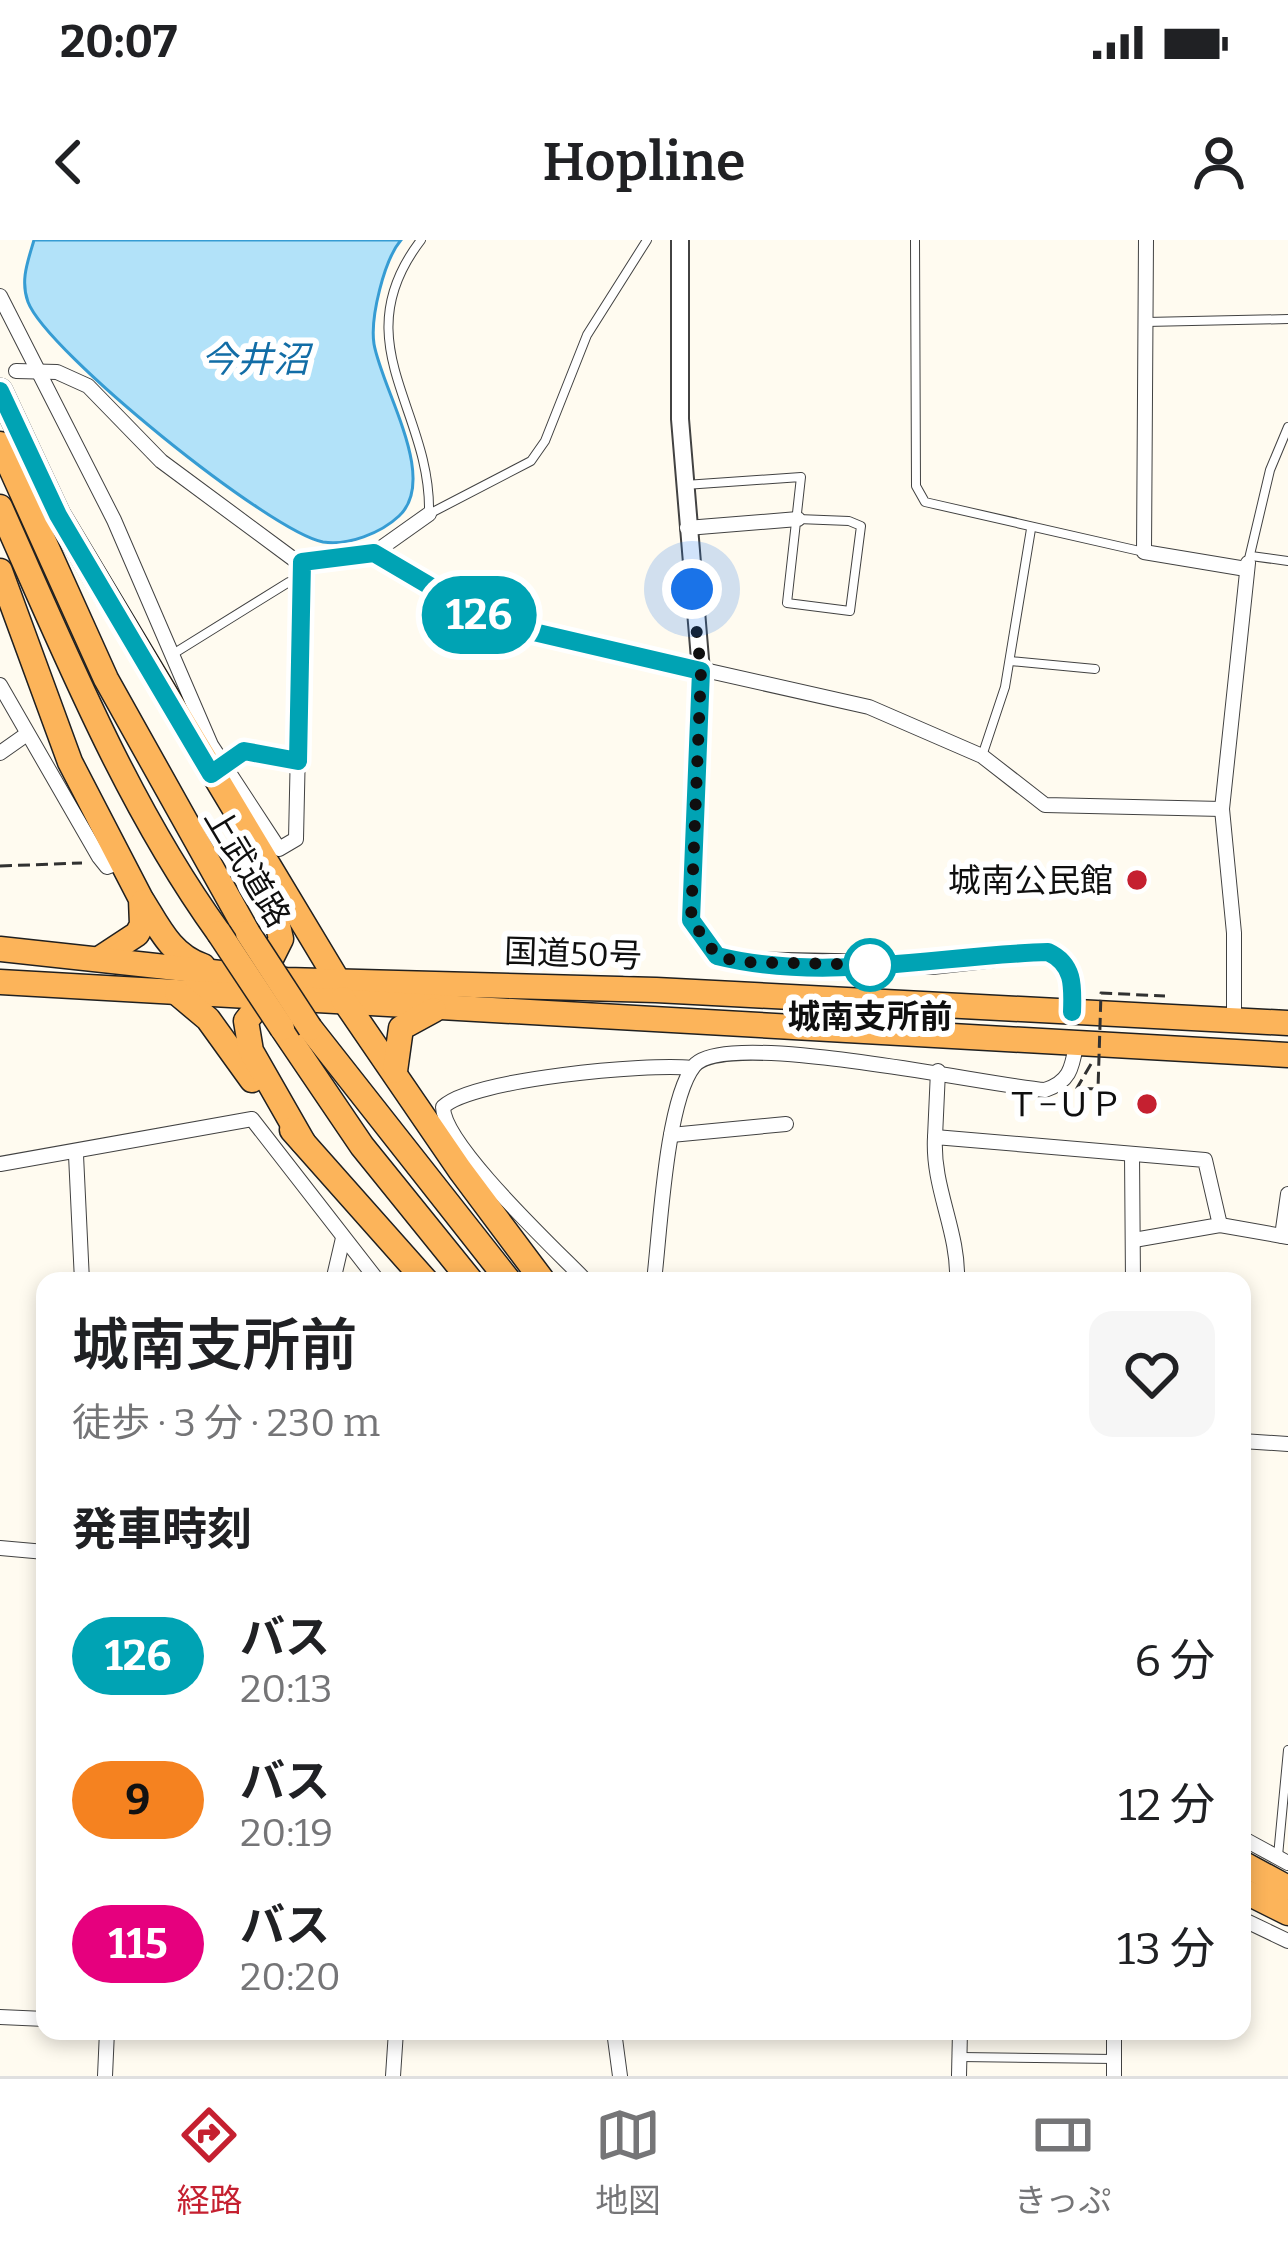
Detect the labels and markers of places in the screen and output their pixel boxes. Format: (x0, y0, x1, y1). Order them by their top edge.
place label: 城南公民館 (948, 861, 1113, 901)
marker: 城南公民館 (1124, 867, 1150, 893)
marker: 城南支所前 (845, 940, 895, 990)
place label: 城南支所前 (788, 997, 953, 1037)
place label: Ｔ−ＵＰ (1006, 1085, 1123, 1125)
marker: Ｔ−ＵＰ (1134, 1091, 1160, 1117)

